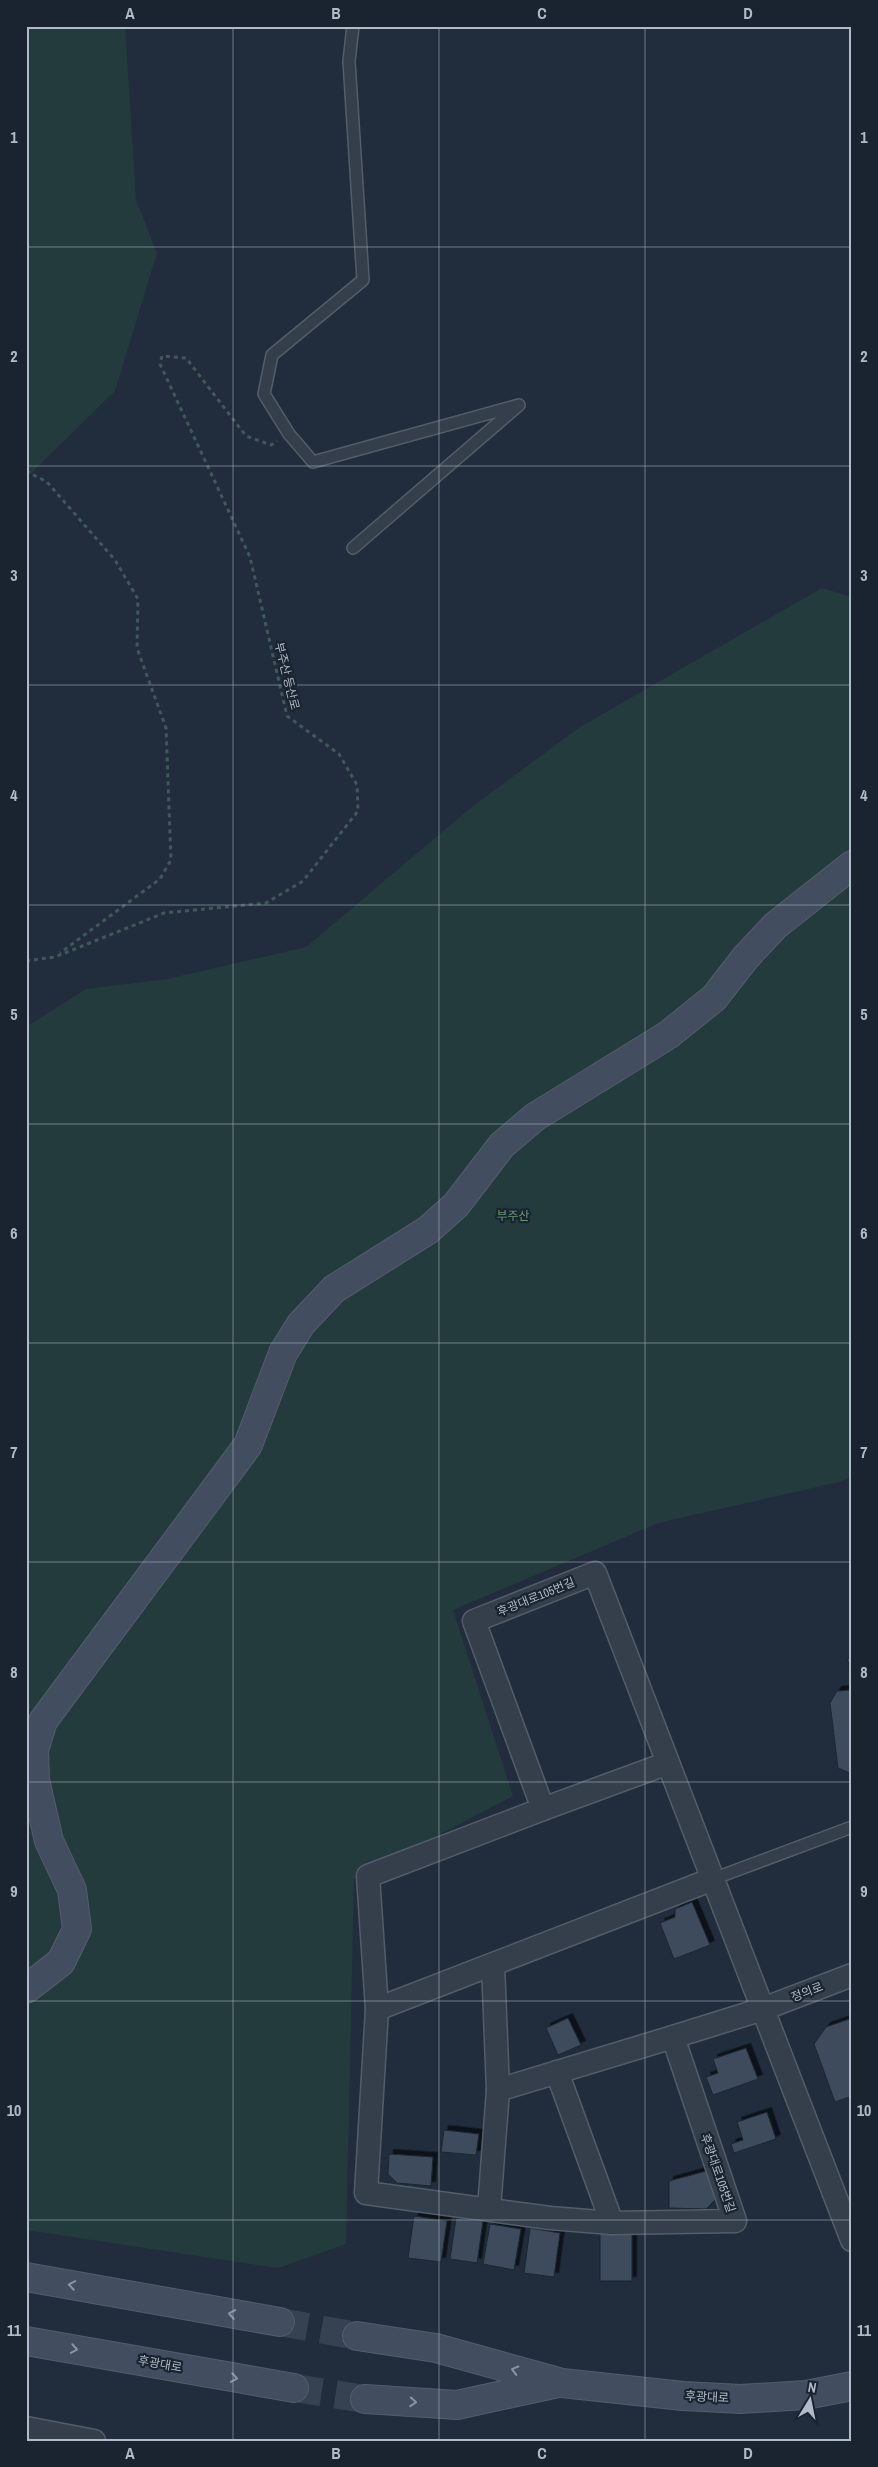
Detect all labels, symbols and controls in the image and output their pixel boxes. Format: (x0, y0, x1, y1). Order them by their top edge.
text: A (125, 2, 135, 24)
text: B (331, 2, 341, 24)
text: C (537, 2, 547, 24)
text: D (743, 2, 753, 24)
text: 1 (10, 126, 18, 148)
text: 1 (860, 126, 868, 148)
text: 2 (10, 345, 18, 367)
text: 2 (860, 345, 868, 367)
text: 3 (10, 564, 18, 586)
text: 3 (860, 564, 868, 586)
street label: 부주산 등산로 (271, 641, 303, 711)
text: 4 (10, 784, 18, 806)
text: 4 (860, 784, 868, 806)
text: 5 (10, 1003, 18, 1025)
text: 5 (860, 1003, 868, 1025)
park label: 부주산 (496, 1208, 530, 1224)
text: 6 (10, 1222, 18, 1244)
text: 6 (860, 1222, 868, 1244)
text: 7 (10, 1441, 18, 1463)
text: 7 (860, 1441, 868, 1463)
street label: 후광대로105번길 (495, 1574, 577, 1620)
text: 8 (10, 1661, 18, 1683)
text: 8 (860, 1661, 868, 1683)
text: 9 (10, 1880, 18, 1902)
text: 9 (860, 1880, 868, 1902)
street label: 정의로 (789, 1979, 825, 2005)
text: 10 (7, 2099, 21, 2121)
text: 10 (857, 2099, 871, 2121)
street label: 후광대로105번길 (697, 2131, 739, 2215)
one-way arrow (67, 2281, 76, 2291)
one-way arrow (227, 2309, 236, 2319)
text: 11 (7, 2319, 22, 2341)
text: 11 (857, 2319, 872, 2341)
one-way arrow (70, 2344, 79, 2354)
street label: 후광대로 (137, 2352, 183, 2376)
one-way arrow (510, 2365, 519, 2376)
one-way arrow (230, 2372, 239, 2382)
north arrow (786, 2374, 836, 2424)
text: N (807, 2378, 818, 2397)
street label: 후광대로 (685, 2388, 729, 2406)
one-way arrow (410, 2396, 418, 2407)
text: A (125, 2442, 135, 2464)
text: B (331, 2442, 341, 2464)
text: C (537, 2442, 547, 2464)
text: D (743, 2442, 753, 2464)

